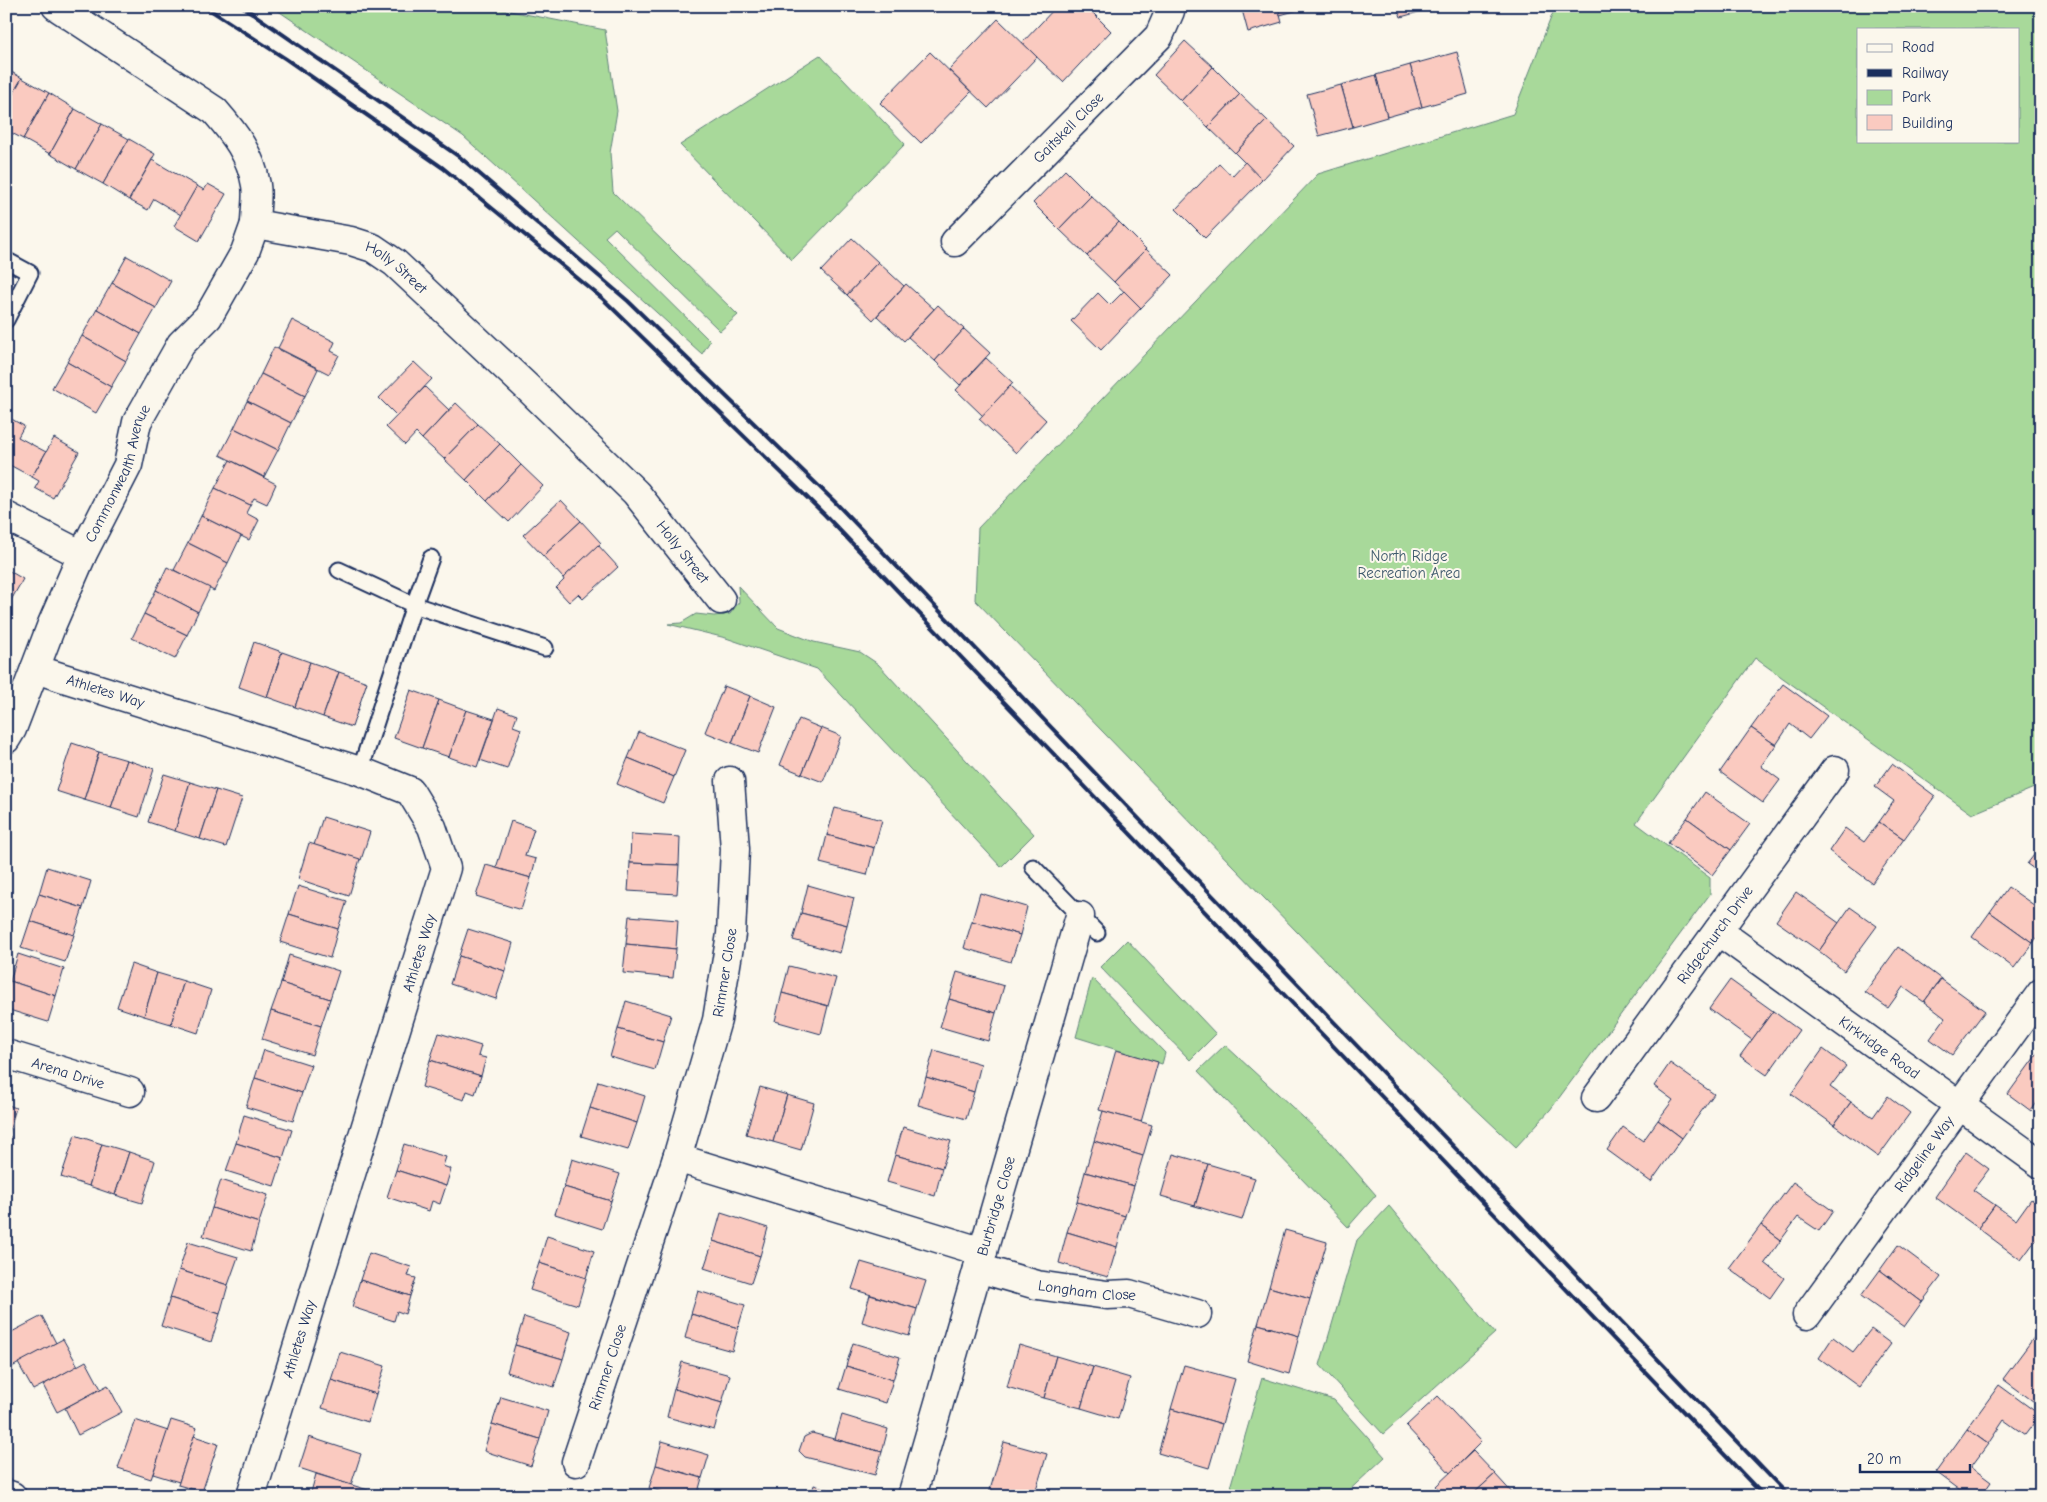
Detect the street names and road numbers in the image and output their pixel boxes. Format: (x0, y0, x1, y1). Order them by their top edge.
street label: Gaitskell Close (1029, 88, 1108, 167)
street label: Holly Street (363, 237, 431, 298)
street label: Commonwealth Avenue (81, 401, 154, 545)
street label: Holly Street (653, 517, 714, 587)
street label: Athletes Way (64, 670, 147, 712)
street label: Ridgechurch Drive (1673, 882, 1757, 987)
street label: Athletes Way (399, 911, 440, 994)
street label: Rimmer Close (709, 927, 740, 1018)
street label: Kirkridge Road (1835, 1012, 1923, 1083)
street label: Arena Drive (30, 1053, 107, 1093)
street label: Ridgeline Way (1890, 1112, 1958, 1196)
street label: Burbridge Close (973, 1154, 1019, 1258)
street label: Longham Close (1037, 1276, 1139, 1305)
street label: Athletes Way (279, 1297, 320, 1380)
street label: Rimmer Close (585, 1321, 630, 1413)

